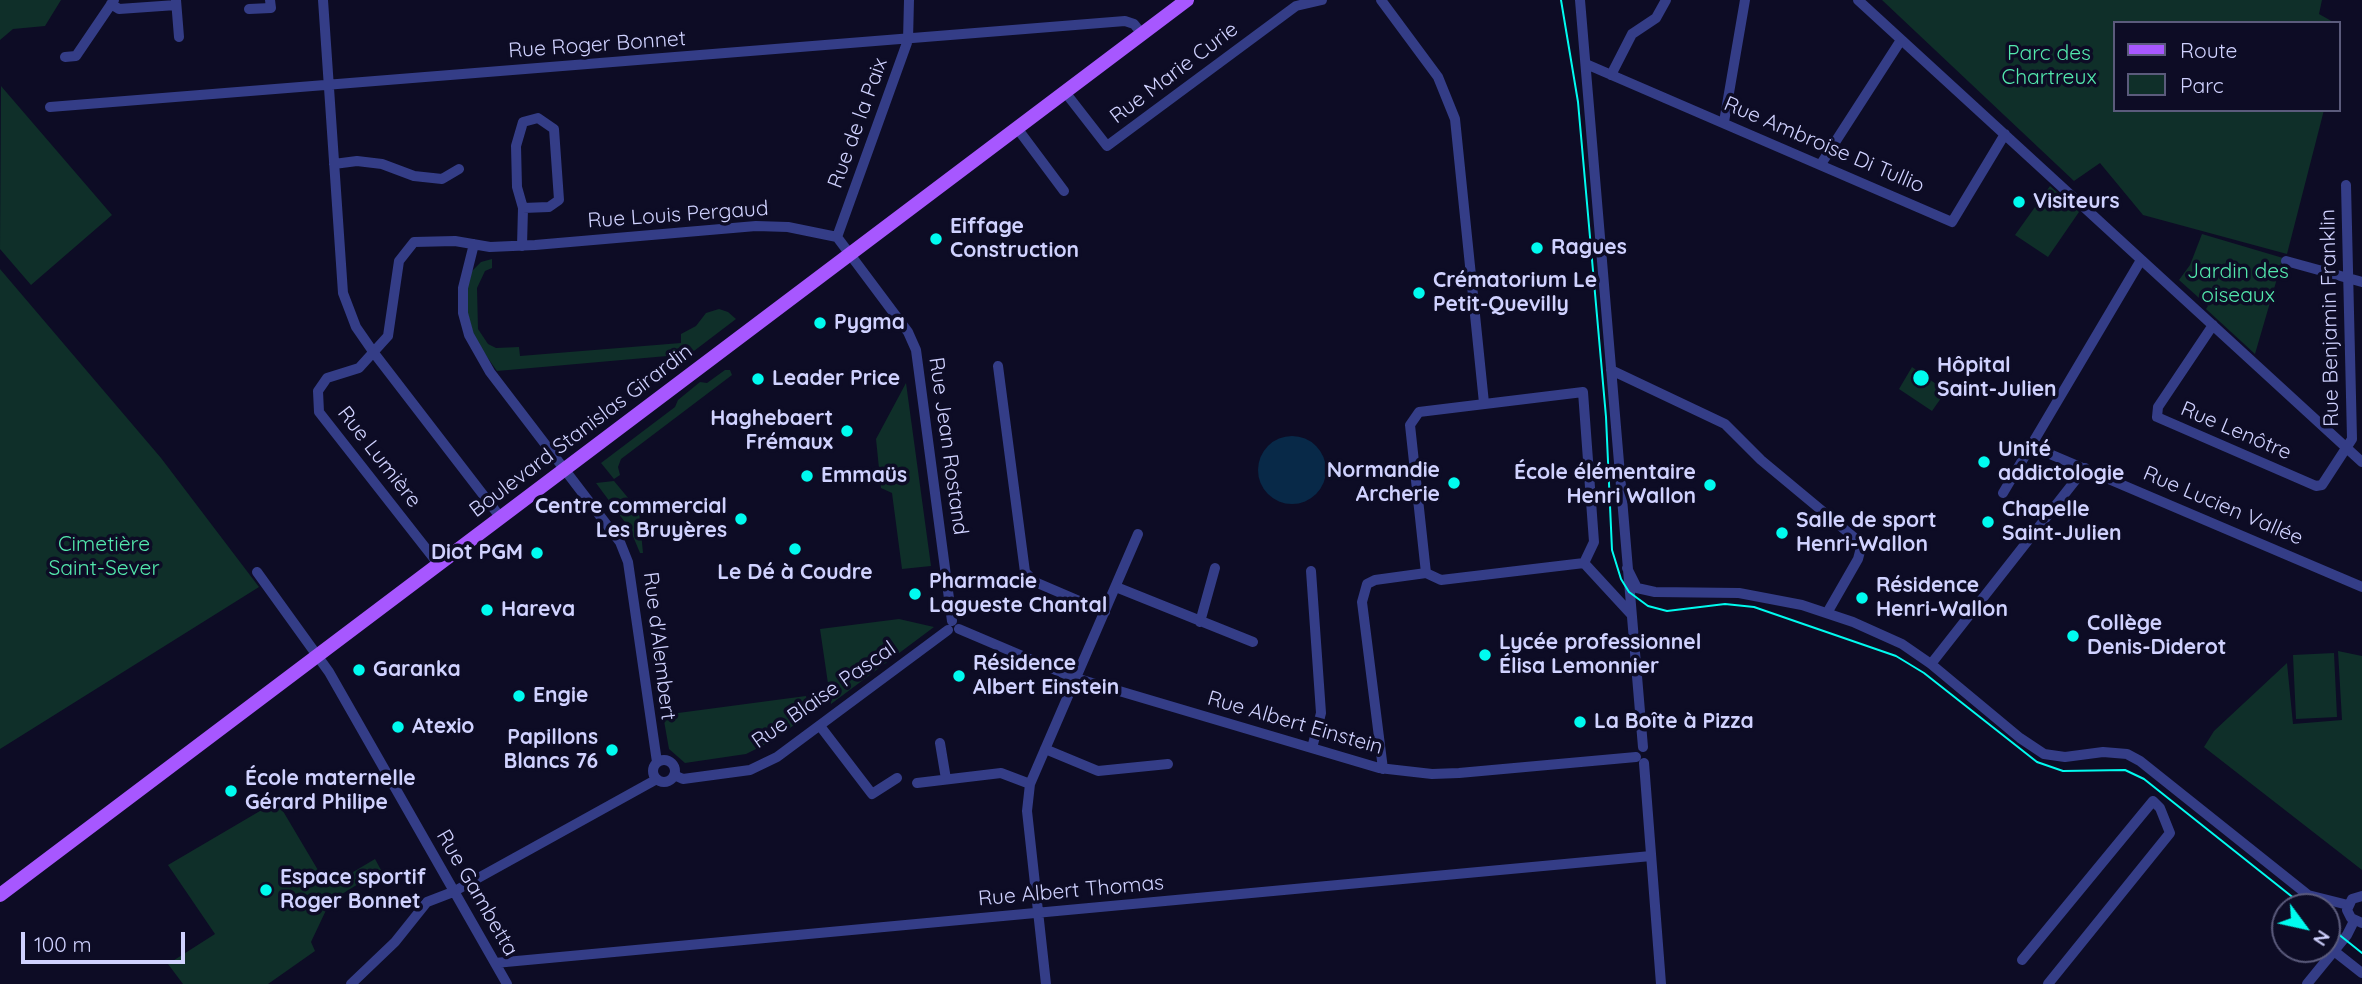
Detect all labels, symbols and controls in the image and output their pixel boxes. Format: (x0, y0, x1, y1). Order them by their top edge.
street label: Rue Marie Curie (1105, 17, 1243, 129)
legend (2114, 21, 2341, 112)
street label: Rue Roger Bonnet (507, 26, 687, 64)
text: Route (2180, 37, 2237, 63)
park label: Parc des Chartreux (2001, 41, 2097, 91)
street label: Rue de la Paix (823, 54, 893, 192)
text: Parc (2180, 72, 2224, 98)
street label: Rue Ambroise Di Tullio (1720, 91, 1928, 199)
place label: Visiteurs (2033, 189, 2120, 215)
marker: Visiteurs (2011, 194, 2027, 210)
street label: Rue Louis Pergaud (587, 196, 769, 234)
street label: Rue Benjamin Franklin (2315, 209, 2345, 427)
place label: Eiffage Construction (950, 214, 1079, 264)
marker: Eiffage Construction (928, 231, 944, 247)
place label: Ragues (1551, 235, 1627, 261)
marker: Ragues (1529, 240, 1545, 256)
park label: Jardin des oiseaux (2187, 259, 2289, 309)
place label: Crématorium Le Petit-Quevilly (1433, 268, 1597, 318)
marker: Crématorium Le Petit-Quevilly (1411, 285, 1427, 301)
place label: Pygma (834, 310, 905, 336)
marker: Pygma (812, 315, 828, 331)
street label: Boulevard Stanislas Girardin (465, 339, 697, 523)
place label: Hôpital Saint-Julien (1937, 353, 2057, 403)
street label: Rue Jean Rostand (923, 356, 973, 536)
place label: Leader Price (772, 366, 900, 392)
marker: Hôpital Saint-Julien (1911, 368, 1931, 388)
marker: Leader Price (750, 371, 766, 387)
street label: Rue Lenôtre (2177, 396, 2295, 466)
street label: Rue Lumière (332, 401, 426, 513)
place label: Haghebaert Frémaux (710, 406, 833, 456)
marker: Haghebaert Frémaux (839, 423, 855, 439)
place label: Unité addictologie (1998, 437, 2124, 487)
marker: Unité addictologie (1976, 454, 1992, 470)
place label: Normandie Archerie (1327, 458, 1440, 508)
place label: École élémentaire Henri Wallon (1514, 460, 1696, 510)
street label: Rue Lucien Vallée (2139, 461, 2307, 551)
place label: Emmaüs (821, 463, 907, 489)
marker: Emmaüs (799, 468, 815, 484)
marker: Normandie Archerie (1446, 475, 1462, 491)
marker: École élémentaire Henri Wallon (1702, 477, 1718, 493)
place label: Centre commercial Les Bruyères (535, 494, 727, 544)
place label: Chapelle Saint-Julien (2002, 497, 2122, 547)
place label: Salle de sport Henri-Wallon (1796, 508, 1937, 558)
marker: Centre commercial Les Bruyères (733, 511, 749, 527)
marker: Chapelle Saint-Julien (1980, 514, 1996, 530)
marker: Salle de sport Henri-Wallon (1774, 525, 1790, 541)
park label: Cimetière Saint-Sever (49, 532, 159, 582)
place label: Diot PGM (431, 540, 523, 566)
marker: Le Dé à Coudre (787, 541, 803, 557)
marker: Diot PGM (529, 545, 545, 561)
place label: Le Dé à Coudre (717, 560, 873, 586)
place label: Pharmacie Lagueste Chantal (929, 569, 1107, 619)
street label: Rue d'Alembert (637, 570, 681, 722)
place label: Résidence Henri-Wallon (1876, 573, 2008, 623)
marker: Pharmacie Lagueste Chantal (907, 586, 923, 602)
marker: Résidence Henri-Wallon (1854, 590, 1870, 606)
place label: Hareva (501, 597, 575, 623)
marker: Hareva (479, 602, 495, 618)
place label: Collège Denis-Diderot (2087, 611, 2226, 661)
marker: Collège Denis-Diderot (2065, 628, 2081, 644)
place label: Lycée professionnel Élisa Lemonnier (1499, 630, 1701, 680)
street label: Rue Blaise Pascal (747, 636, 901, 754)
marker: Lycée professionnel Élisa Lemonnier (1477, 647, 1493, 663)
place label: Résidence Albert Einstein (973, 651, 1119, 701)
place label: Garanka (373, 657, 461, 683)
marker: Garanka (351, 662, 367, 678)
marker: Résidence Albert Einstein (951, 668, 967, 684)
place label: Engie (533, 683, 588, 709)
street label: Rue Albert Einstein (1204, 686, 1386, 760)
marker: Engie (511, 688, 527, 704)
place label: La Boîte à Pizza (1594, 709, 1754, 735)
place label: Atexio (412, 714, 474, 740)
marker: La Boîte à Pizza (1572, 714, 1588, 730)
marker: Atexio (390, 719, 406, 735)
place label: Papillons Blancs 76 (504, 725, 598, 775)
marker: Papillons Blancs 76 (604, 742, 620, 758)
place label: École maternelle Gérard Philipe (245, 766, 416, 816)
marker: École maternelle Gérard Philipe (223, 783, 239, 799)
street label: Rue Gambetta (431, 825, 523, 961)
place label: Espace sportif Roger Bonnet (280, 865, 426, 915)
street label: Rue Albert Thomas (977, 870, 1165, 912)
marker: Espace sportif Roger Bonnet (258, 882, 274, 898)
north arrow (2271, 893, 2341, 963)
scale bar (24, 918, 189, 962)
text: N (2308, 926, 2336, 951)
text: 100 m (34, 931, 92, 957)

